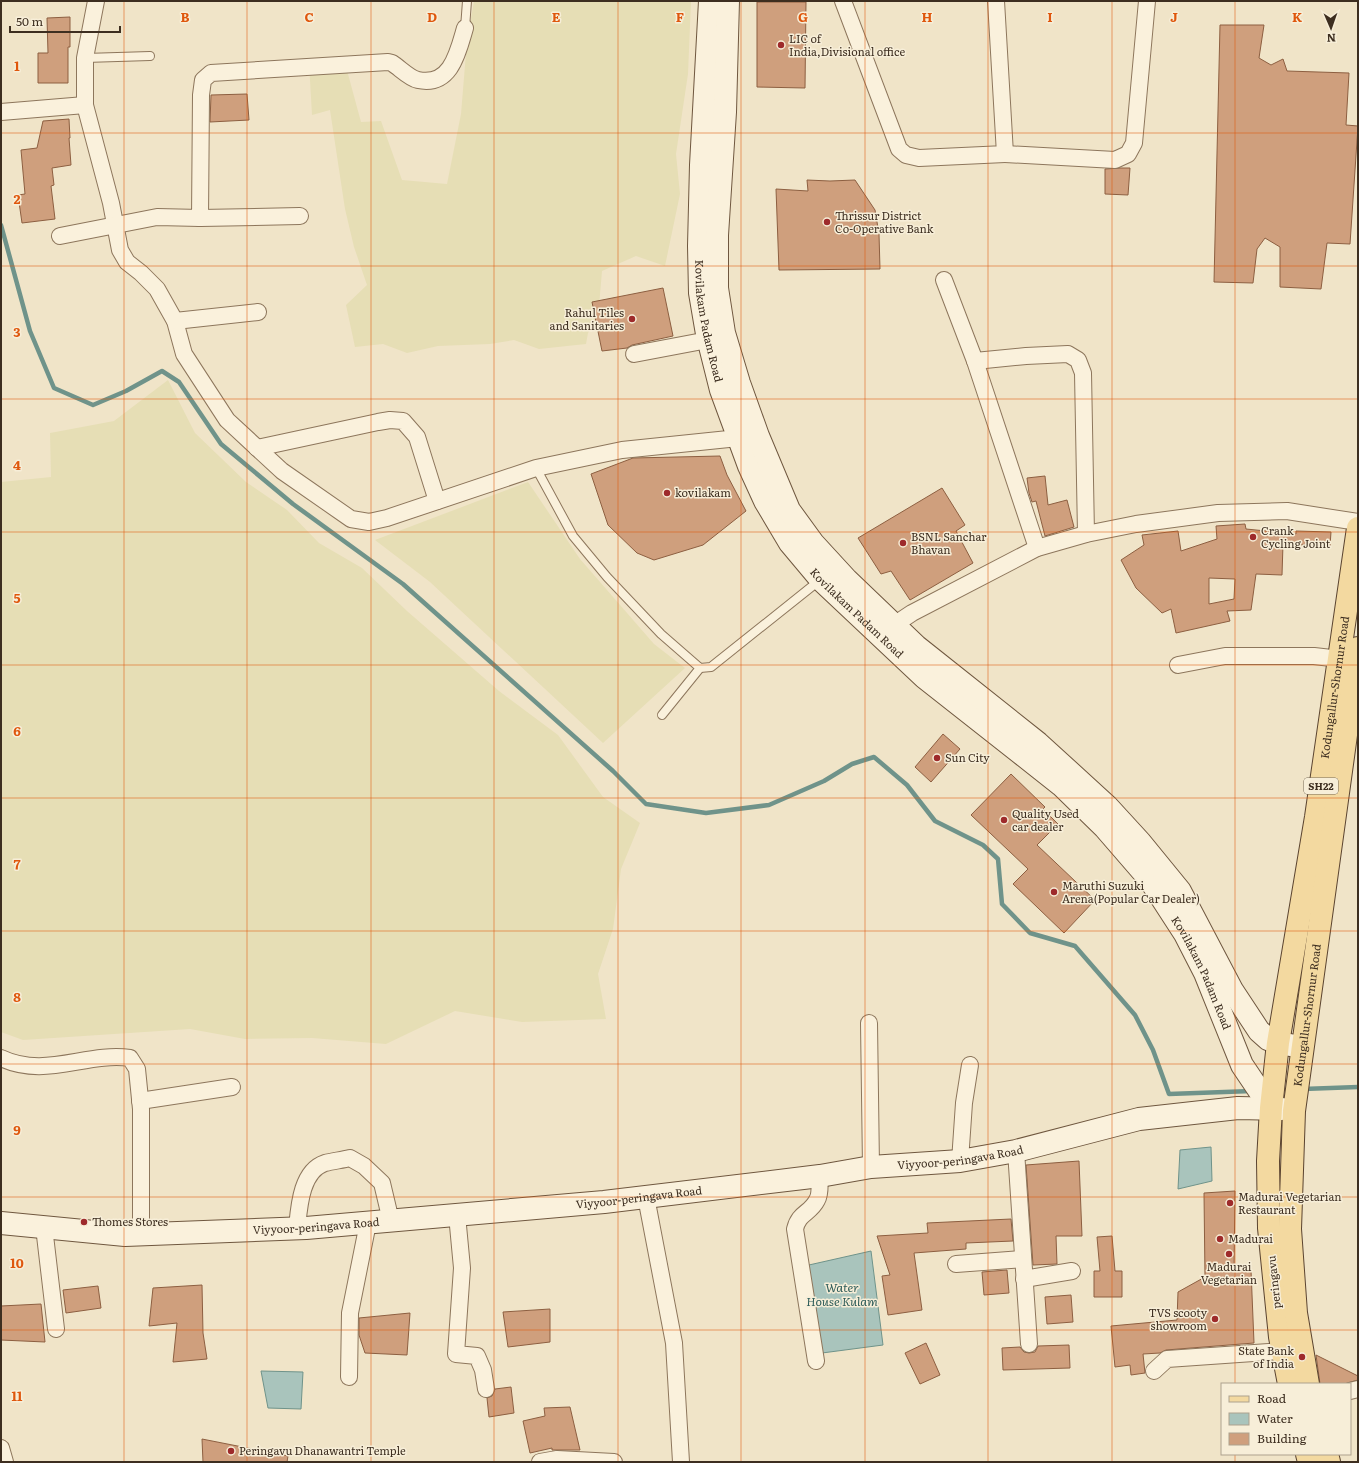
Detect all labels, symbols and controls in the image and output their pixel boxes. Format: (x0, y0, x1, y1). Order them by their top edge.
text: B (181, 7, 190, 26)
text: C (304, 7, 314, 26)
text: D (427, 7, 437, 26)
text: E (552, 7, 561, 26)
text: F (676, 7, 684, 26)
text: G (798, 7, 808, 26)
text: H (922, 7, 933, 26)
text: I (1047, 7, 1053, 26)
text: J (1170, 7, 1178, 26)
text: K (1292, 7, 1303, 26)
scale bar (10, 8, 120, 34)
north arrow (1311, 8, 1351, 48)
text: 50 m (16, 12, 43, 30)
place label: LIC of India,Divisional office (789, 30, 905, 59)
text: N (1326, 31, 1336, 47)
marker: LIC of India,Divisional office (776, 40, 786, 50)
text: 1 (14, 56, 20, 75)
text: 2 (14, 189, 21, 208)
place label: Thrissur District Co-Operative Bank (835, 207, 934, 236)
marker: Thrissur District Co-Operative Bank (822, 217, 832, 227)
street label: Kovilakam Padam Road (692, 259, 728, 384)
place label: Rahul Tiles and Sanitaries (550, 304, 624, 333)
marker: Rahul Tiles and Sanitaries (627, 314, 637, 324)
text: 3 (13, 322, 21, 341)
text: 4 (13, 455, 21, 474)
place label: kovilakam (675, 484, 731, 500)
marker: kovilakam (662, 488, 672, 498)
place label: Crank Cycling Joint (1261, 522, 1331, 551)
place label: BSNL Sanchar Bhavan (911, 528, 987, 557)
marker: Crank Cycling Joint (1248, 532, 1258, 542)
marker: BSNL Sanchar Bhavan (898, 538, 908, 548)
street label: Kovilakam Padam Road (807, 564, 908, 661)
text: 5 (13, 588, 21, 607)
street label: Kodungallur-Shornur Road (1316, 615, 1352, 760)
text: 6 (13, 721, 21, 740)
place label: Sun City (945, 749, 990, 765)
marker: Sun City (932, 753, 942, 763)
road number: SH22 (1304, 778, 1338, 794)
place label: Quality Used car dealer (1012, 805, 1079, 834)
marker: Quality Used car dealer (999, 815, 1009, 825)
text: 7 (13, 854, 21, 873)
place label: Maruthi Suzuki Arena(Popular Car Dealer) (1062, 877, 1200, 906)
marker: Maruthi Suzuki Arena(Popular Car Dealer) (1049, 887, 1059, 897)
street label: Kovilakam Padam Road (1168, 912, 1236, 1032)
street label: Kodungallur-Shornur Road (1288, 942, 1324, 1087)
text: 8 (13, 987, 21, 1006)
text: 9 (13, 1120, 21, 1139)
street label: Viyyoor-peringava Road (897, 1140, 1025, 1172)
street label: Viyyoor-peringava Road (575, 1181, 703, 1211)
place label: Madurai Vegetarian Restaurant (1238, 1188, 1342, 1217)
marker: Madurai Vegetarian Restaurant (1225, 1198, 1235, 1208)
place label: Thomes Stores (92, 1213, 168, 1229)
street label: Viyyoor-peringava Road (253, 1213, 380, 1237)
marker: Thomes Stores (79, 1217, 89, 1227)
place label: Madurai (1228, 1230, 1273, 1246)
marker: Madurai (1215, 1234, 1225, 1244)
marker: Madurai Vegetarian (1224, 1249, 1234, 1259)
text: 10 (10, 1253, 24, 1272)
street label: peringavu (1262, 1255, 1284, 1310)
place label: Madurai Vegetarian (1201, 1258, 1257, 1287)
water label: Water House Kulam (806, 1278, 878, 1310)
place label: TVS scooty showroom (1148, 1304, 1208, 1333)
marker: TVS scooty showroom (1210, 1314, 1220, 1324)
place label: State Bank of India (1238, 1342, 1294, 1371)
marker: State Bank of India (1297, 1352, 1307, 1362)
legend (1221, 1383, 1351, 1455)
text: 11 (12, 1386, 23, 1405)
text: Road (1257, 1389, 1287, 1407)
text: Water (1257, 1409, 1293, 1427)
text: Building (1257, 1429, 1307, 1447)
place label: Peringavu Dhanawantri Temple (239, 1442, 406, 1458)
marker: Peringavu Dhanawantri Temple (226, 1446, 236, 1456)

